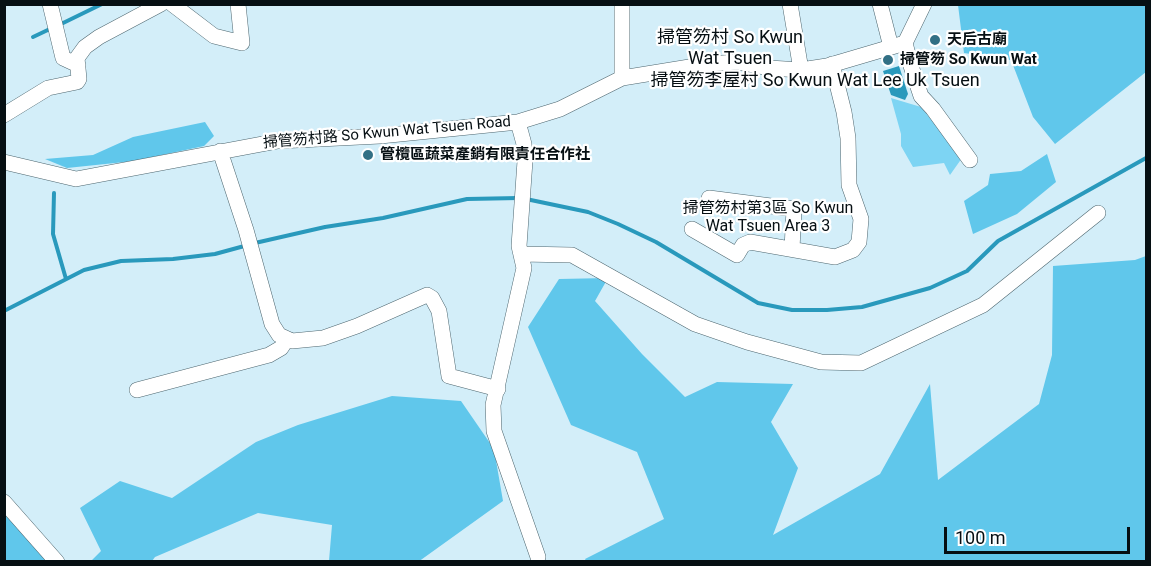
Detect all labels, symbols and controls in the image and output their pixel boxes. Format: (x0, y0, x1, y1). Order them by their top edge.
district label: 掃管笏村 So Kwun Wat Tsuen (657, 27, 803, 70)
place label: 天后古廟 (947, 31, 1007, 49)
marker: 天后古廟 (928, 33, 942, 47)
place label: 掃管笏 So Kwun Wat (900, 51, 1037, 69)
marker: 掃管笏 So Kwun Wat (881, 53, 895, 67)
district label: 掃管笏李屋村 So Kwun Wat Lee Uk Tsuen (650, 70, 980, 92)
street label: 掃管笏村路 So Kwun Wat Tsuen Road (262, 113, 512, 153)
place label: 管欖區蔬菜產銷有限責任合作社 (380, 146, 590, 164)
marker: 管欖區蔬菜產銷有限責任合作社 (361, 148, 375, 162)
district label: 掃管笏村第3區 So Kwun Wat Tsuen Area 3 (683, 199, 853, 237)
scale bar (947, 515, 1133, 553)
text: 100 m (955, 527, 1006, 548)

